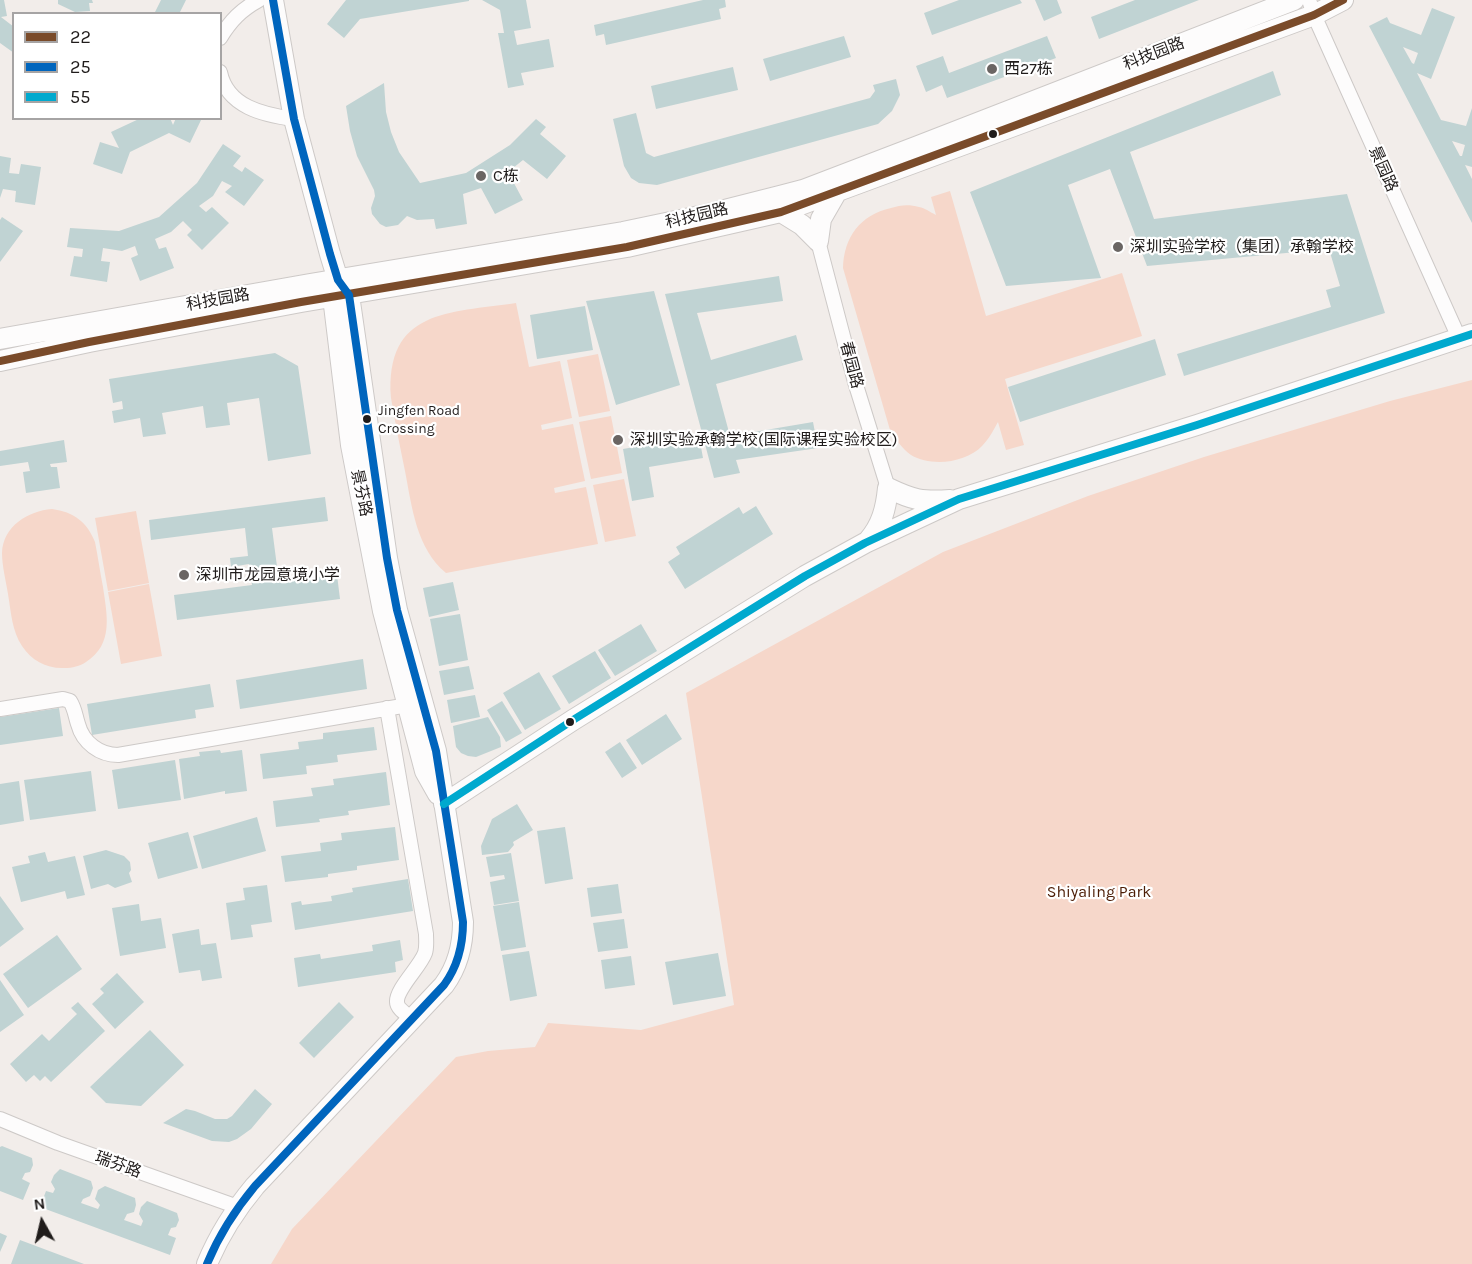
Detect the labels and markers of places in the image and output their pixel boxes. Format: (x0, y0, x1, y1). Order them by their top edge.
place label: 西27栋 (1004, 59, 1053, 79)
marker: 西27栋 (985, 62, 999, 76)
unlabelled marker (987, 128, 999, 140)
place label: C栋 (493, 166, 519, 186)
marker: C栋 (474, 169, 488, 183)
place label: 深圳实验学校（集团）承翰学校 (1130, 237, 1354, 257)
marker: 深圳实验学校（集团）承翰学校 (1111, 240, 1125, 254)
place label: Jingfen Road Crossing (378, 403, 460, 436)
marker: Jingfen Road Crossing (361, 413, 373, 425)
place label: 深圳实验承翰学校(国际课程实验校区) (630, 430, 897, 450)
marker: 深圳实验承翰学校(国际课程实验校区) (611, 433, 625, 447)
place label: 深圳市龙园意境小学 (196, 565, 340, 585)
marker: 深圳市龙园意境小学 (177, 568, 191, 582)
unlabelled marker (564, 716, 576, 728)

